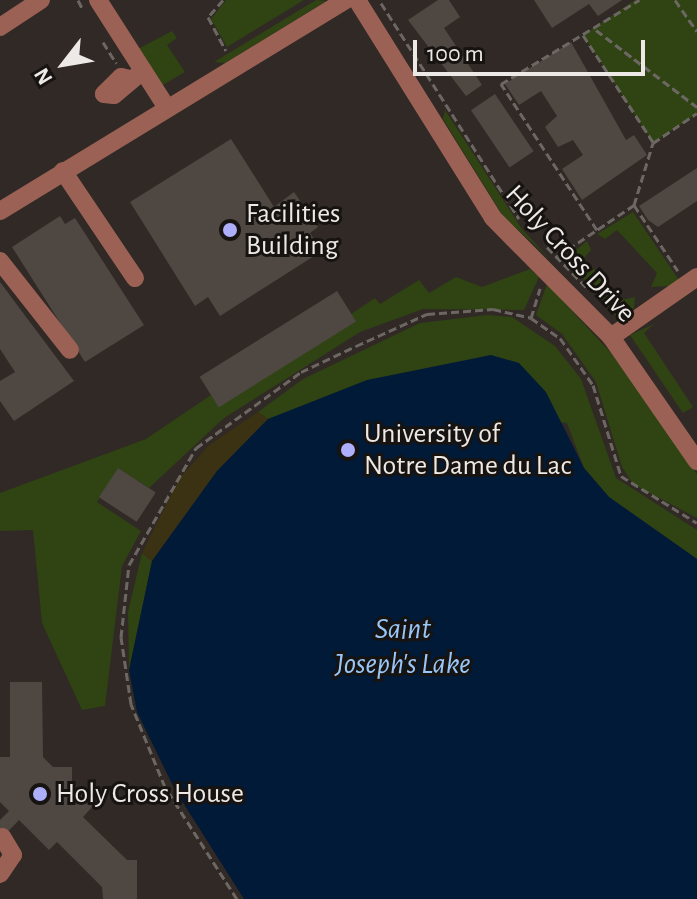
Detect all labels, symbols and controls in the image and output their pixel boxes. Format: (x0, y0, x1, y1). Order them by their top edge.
north arrow (24, 24, 104, 104)
scale bar (417, 24, 649, 74)
text: 100 m (427, 42, 484, 66)
text: N (30, 64, 57, 89)
street label: Holy Cross Drive (498, 178, 642, 330)
place label: Facilities Building (246, 197, 340, 263)
marker: Facilities Building (221, 221, 239, 239)
place label: University of Notre Dame du Lac (364, 417, 571, 483)
marker: University of Notre Dame du Lac (339, 441, 357, 459)
water label: Saint Joseph's Lake (335, 611, 471, 682)
place label: Holy Cross House (56, 777, 244, 811)
marker: Holy Cross House (31, 785, 49, 803)

